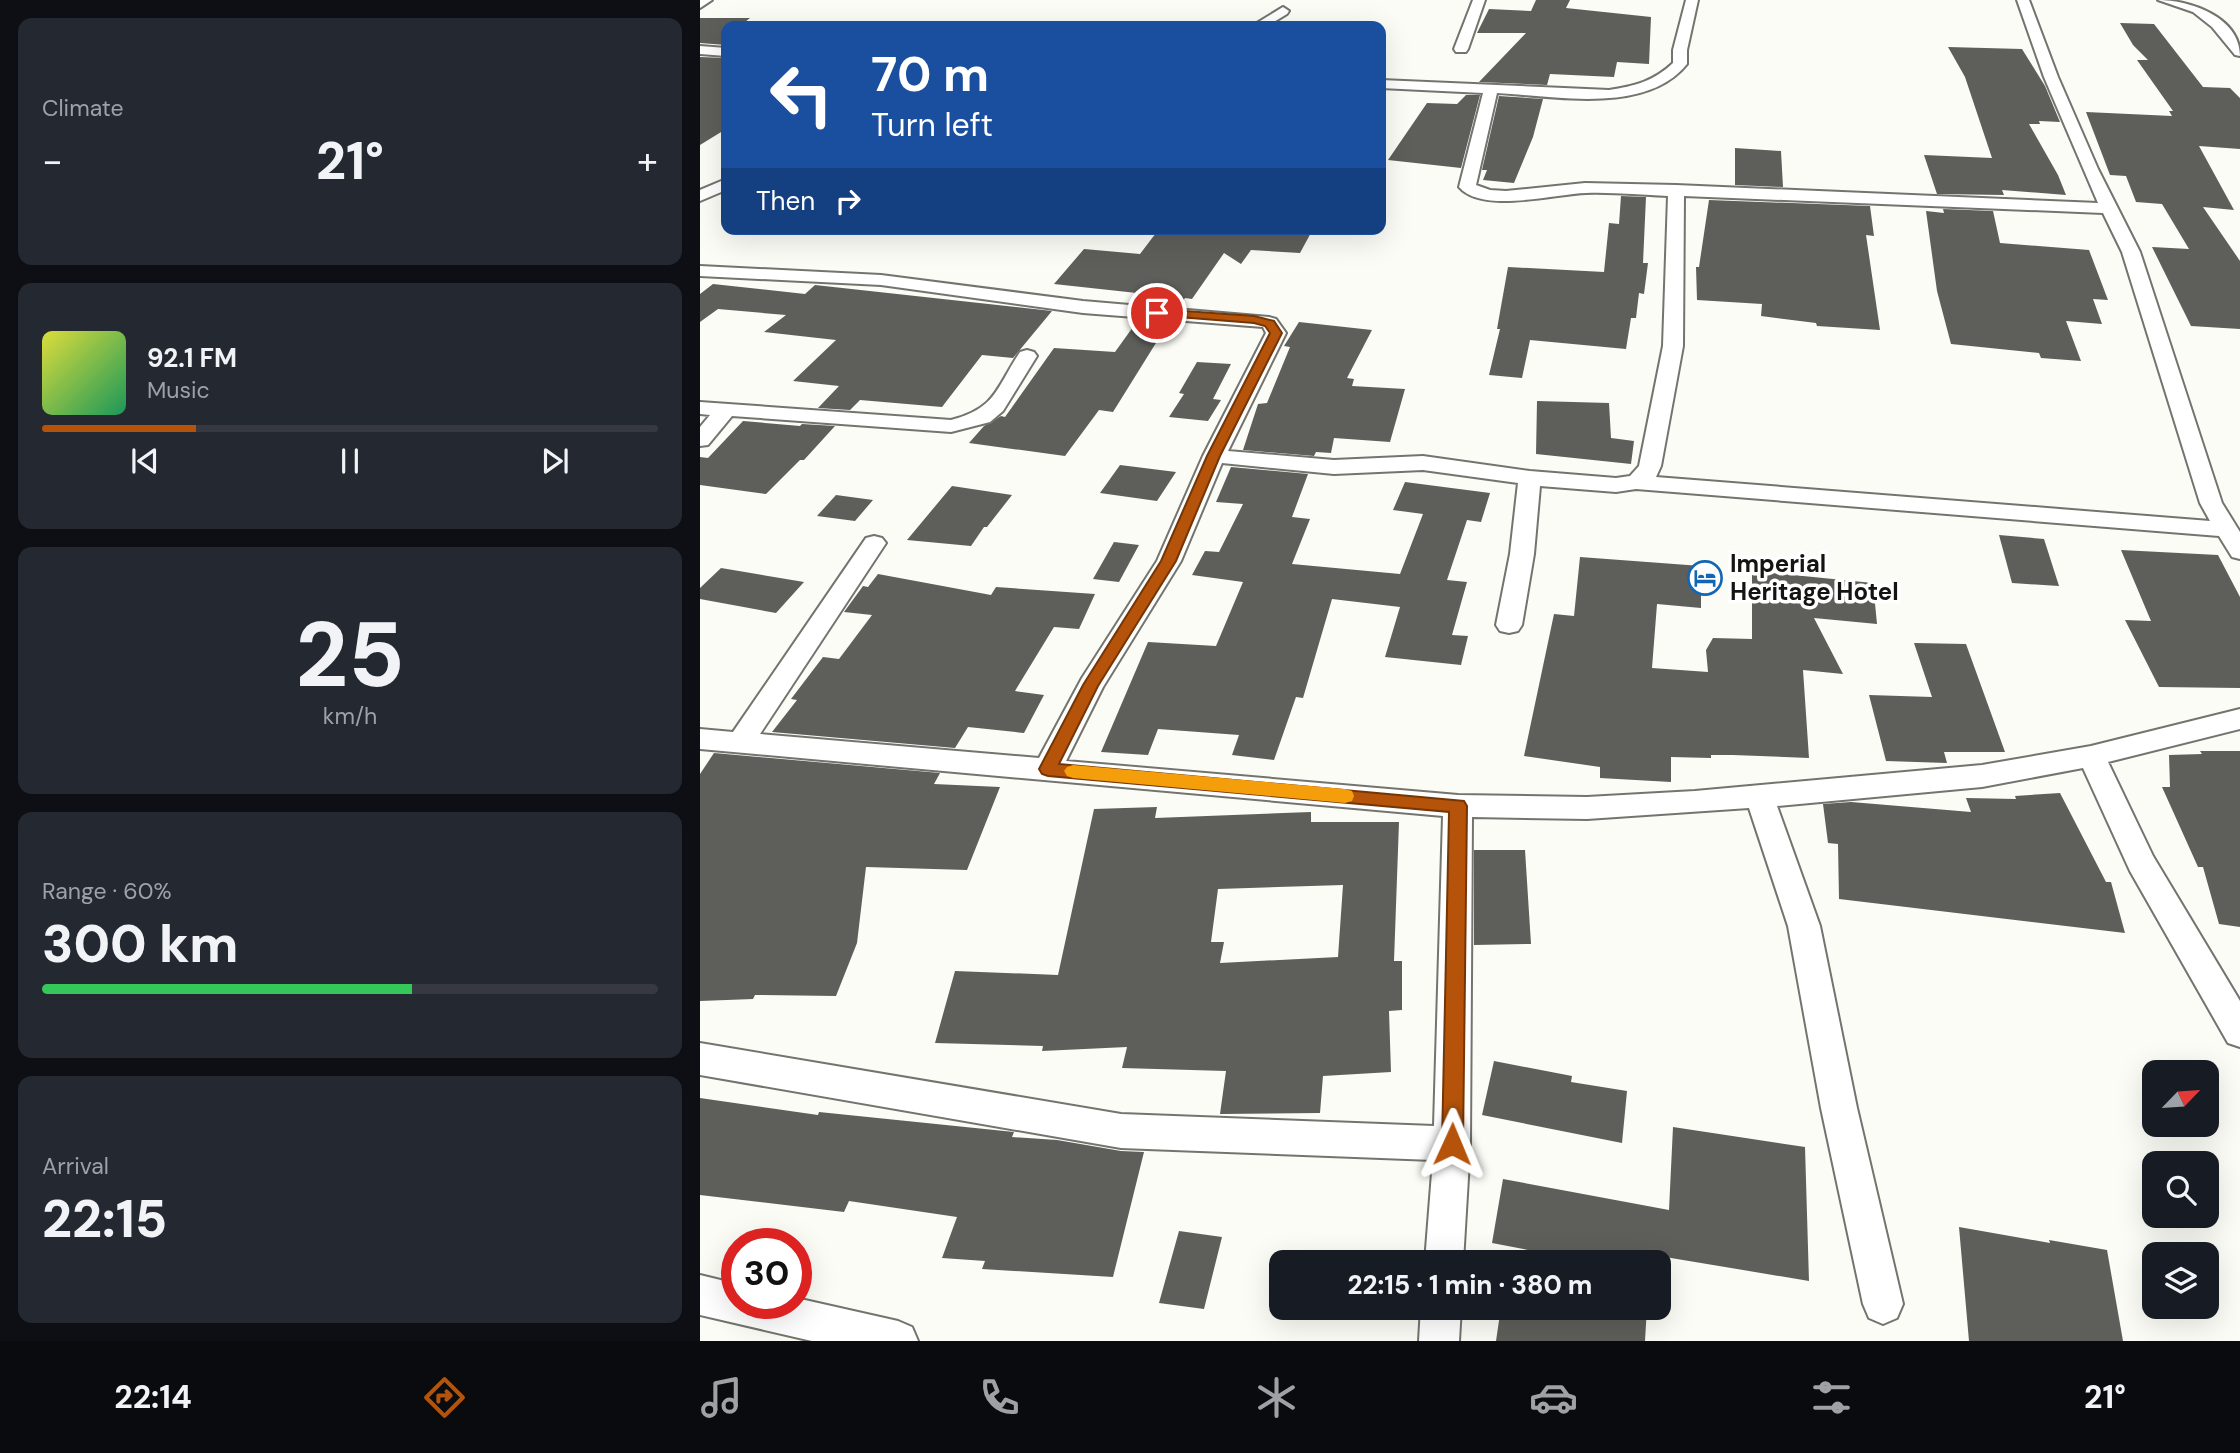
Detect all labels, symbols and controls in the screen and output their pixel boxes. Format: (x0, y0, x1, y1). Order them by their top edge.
text: 70 m (871, 42, 989, 106)
icon: left (756, 49, 847, 140)
text: Climate (42, 93, 124, 123)
text: Turn left (871, 104, 993, 146)
text: 21° (316, 127, 384, 195)
text: − (42, 136, 63, 186)
text: + (637, 136, 658, 186)
icon: right (829, 182, 867, 220)
text: Then (756, 184, 815, 218)
pin (1127, 283, 1187, 343)
icon: arrive (1138, 294, 1176, 332)
text: 92.1 FM (147, 341, 237, 375)
text: Music (147, 375, 210, 405)
icon: previous (126, 442, 164, 480)
icon: pause (331, 442, 369, 480)
icon: next (536, 442, 574, 480)
place label: Imperial Heritage Hotel (1730, 548, 1899, 607)
hotel icon: Imperial Heritage Hotel (1686, 559, 1724, 597)
text: 25 (295, 596, 405, 714)
text: km/h (323, 701, 377, 731)
text: Range · 60% (42, 876, 172, 906)
text: 300 km (42, 910, 239, 978)
north arrow (2142, 1060, 2219, 1138)
map controls (2142, 1060, 2219, 1319)
position arrow (1415, 1107, 1489, 1181)
text: Arrival (42, 1151, 109, 1181)
button: search (2142, 1151, 2219, 1228)
text: 22:15 (42, 1185, 167, 1253)
speed limit sign: 30 (721, 1228, 812, 1319)
button: layers (2142, 1242, 2219, 1319)
text: 22:15 · 1 min · 380 m (1348, 1268, 1592, 1302)
icon: directions (420, 1373, 469, 1422)
icon: music (697, 1373, 746, 1422)
icon: phone (975, 1373, 1024, 1422)
icon: climate (1252, 1373, 1301, 1422)
icon: car (1529, 1373, 1578, 1422)
icon: filters (1807, 1373, 1856, 1422)
text: 22:14 (114, 1376, 192, 1418)
text: 21° (2084, 1376, 2126, 1418)

